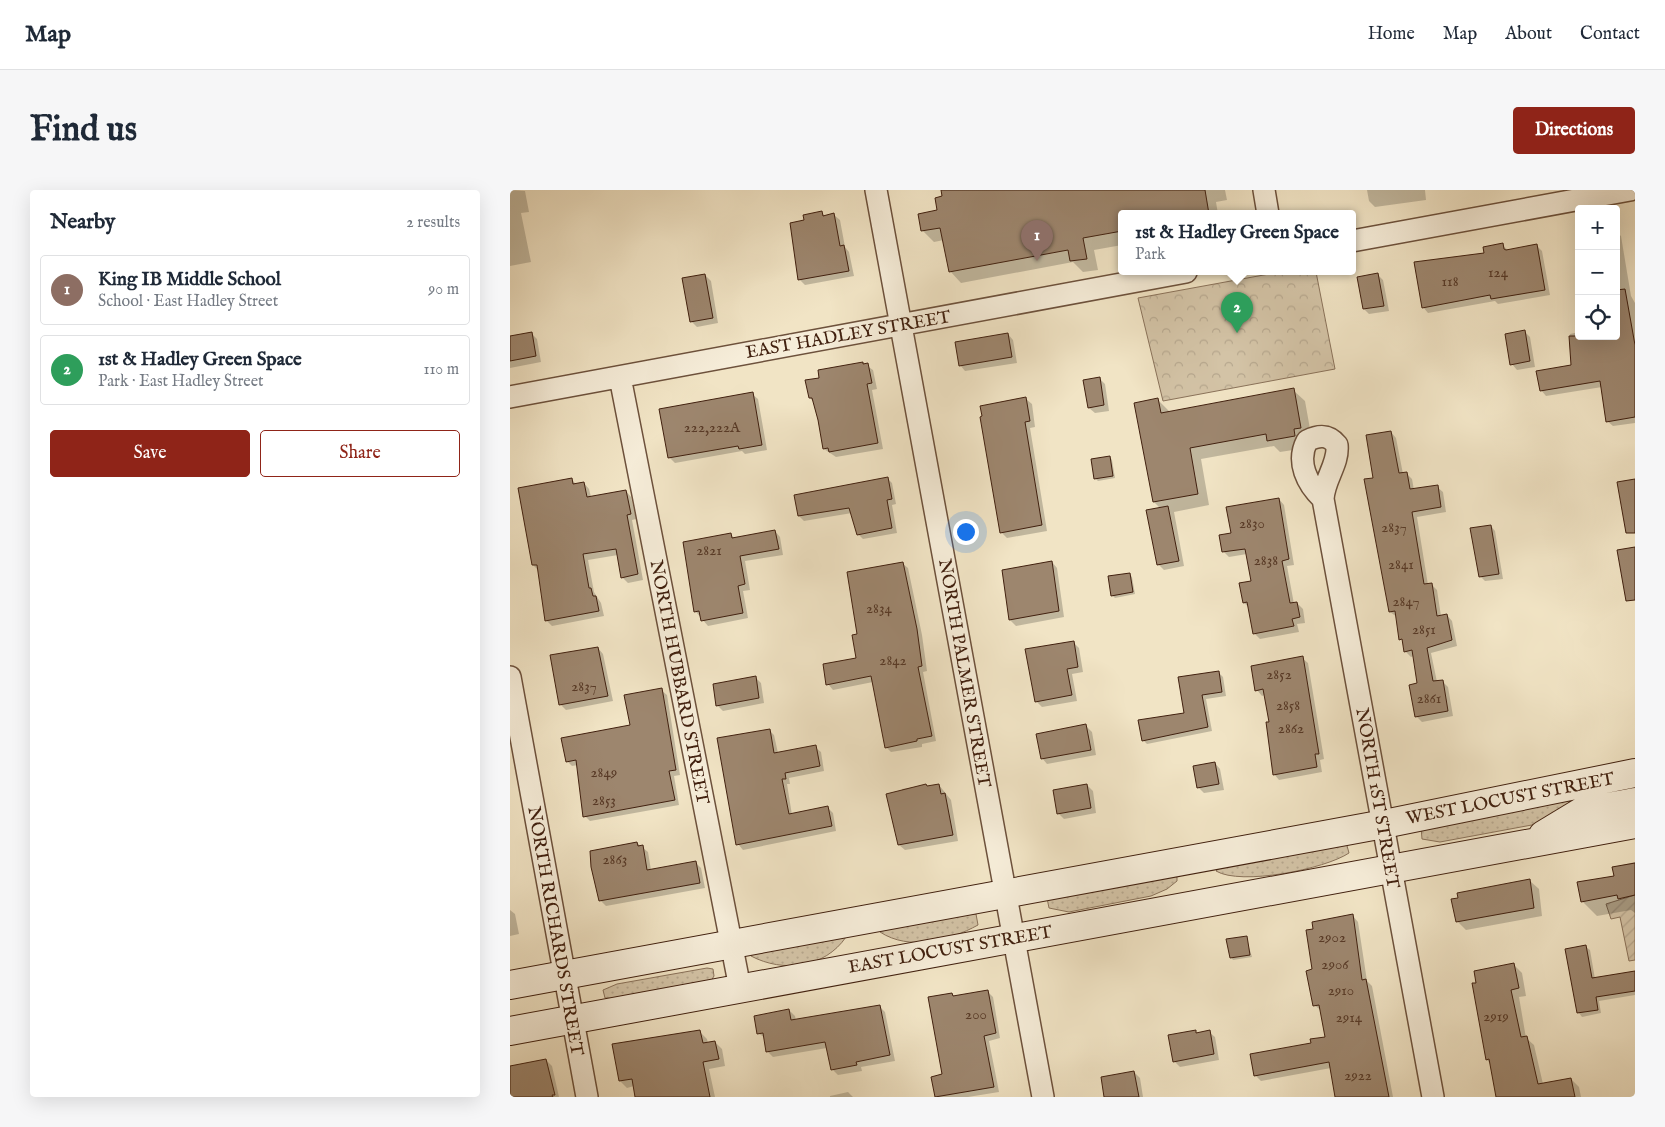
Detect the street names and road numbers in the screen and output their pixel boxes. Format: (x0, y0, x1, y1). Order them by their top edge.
street label: EAST HADLEY STREET (744, 306, 953, 365)
street label: NORTH PALMER STREET (932, 557, 995, 789)
street label: NORTH HUBBARD STREET (644, 558, 714, 806)
street label: NORTH 1ST STREET (1349, 706, 1404, 890)
street label: WEST LOCUST STREET (1404, 768, 1616, 831)
street label: NORTH RICHARDS STREET (521, 805, 588, 1058)
street label: EAST LOCUST STREET (846, 921, 1054, 980)

